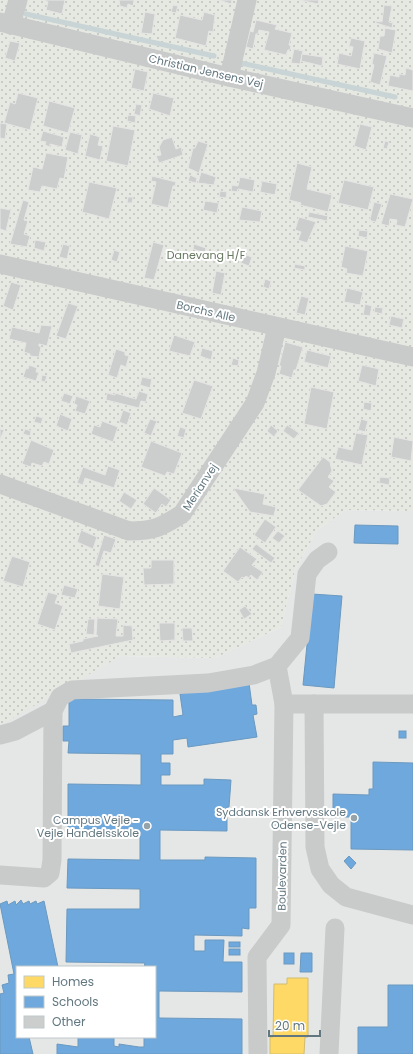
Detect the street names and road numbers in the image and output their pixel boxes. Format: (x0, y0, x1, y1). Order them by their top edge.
street label: Christian Jensens Vej (147, 50, 265, 92)
street label: Borchs Alle (175, 296, 237, 326)
street label: Merianvej (179, 460, 221, 514)
street label: Boulevarden (273, 841, 291, 911)

